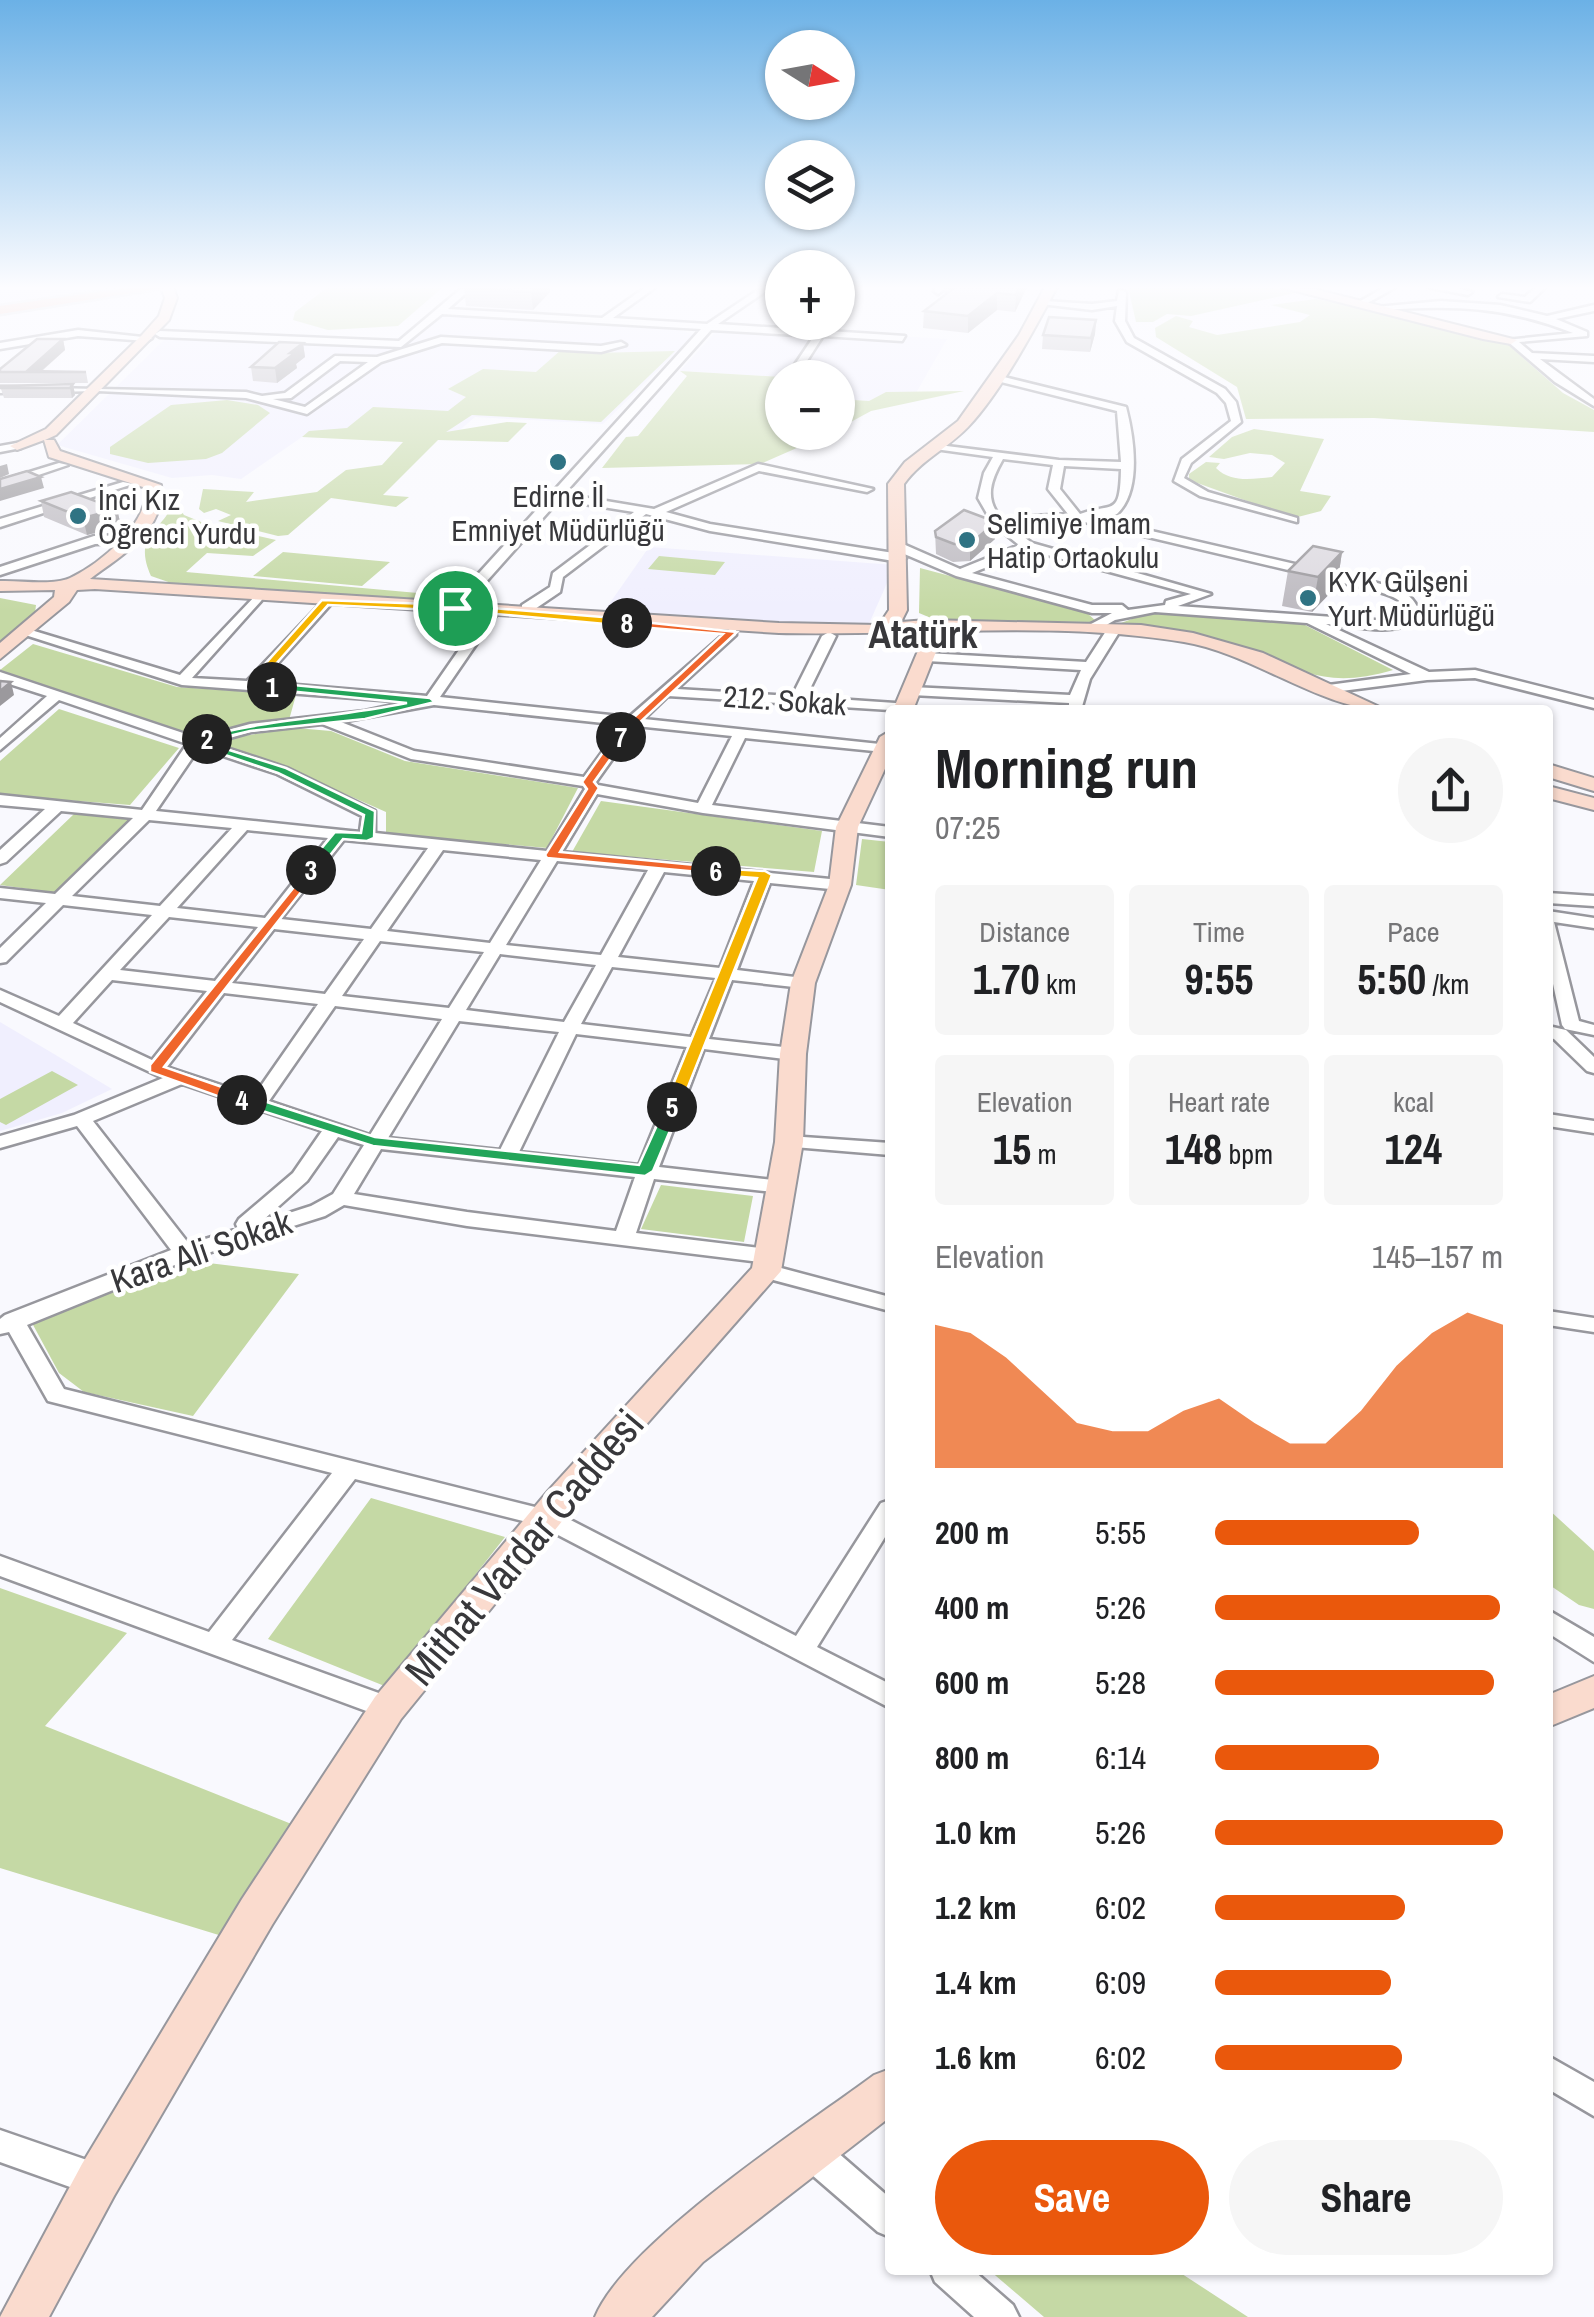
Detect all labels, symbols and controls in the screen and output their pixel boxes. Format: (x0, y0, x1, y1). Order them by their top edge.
north arrow (765, 30, 855, 120)
map controls (765, 30, 855, 450)
button: layers (765, 140, 855, 230)
button: + (765, 250, 855, 340)
button: − (765, 360, 855, 450)
marker: Edirne İl Emniyet Müdürlüğü (547, 451, 569, 473)
place label: Edirne İl Emniyet Müdürlüğü (451, 476, 665, 550)
place label: İnci Kız Öğrenci Yurdu (98, 479, 256, 553)
place label: Selimiye İmam Hatip Ortaokulu (987, 503, 1159, 577)
marker: İnci Kız Öğrenci Yurdu (67, 505, 89, 527)
marker: Selimiye İmam Hatip Ortaokulu (956, 529, 978, 551)
place label: KYK Gülşeni Yurt Müdürlüğü (1328, 561, 1495, 635)
pin (413, 566, 498, 651)
icon: arrive (428, 581, 483, 636)
marker: KYK Gülşeni Yurt Müdürlüğü (1297, 587, 1319, 609)
pin: 8 (602, 598, 652, 648)
text: 8 (621, 604, 633, 642)
district label: Atatürk (868, 609, 978, 660)
pin: 1 (247, 662, 297, 712)
text: 1 (266, 668, 278, 706)
street label: 212. Sokak (722, 676, 848, 724)
pin: 7 (596, 712, 646, 762)
pin: 2 (182, 714, 232, 764)
text: 7 (615, 718, 627, 756)
text: 2 (201, 720, 213, 758)
text: Morning run (935, 731, 1198, 805)
button: share (1398, 738, 1503, 843)
text: 07:25 (935, 806, 1001, 849)
pin: 3 (286, 845, 336, 895)
pin: 6 (691, 846, 741, 896)
text: 3 (305, 851, 317, 889)
text: 6 (710, 852, 722, 890)
text: Distance (979, 913, 1070, 951)
text: Time (1193, 913, 1245, 951)
text: Pace (1387, 913, 1439, 951)
text: 1.70 (973, 951, 1040, 1007)
text: 9:55 (1185, 951, 1253, 1007)
text: 5:50 (1357, 951, 1426, 1007)
text: km (1040, 965, 1077, 1003)
text: /km (1426, 965, 1469, 1003)
pin: 4 (217, 1075, 267, 1125)
text: 4 (236, 1081, 248, 1119)
pin: 5 (647, 1082, 697, 1132)
text: Elevation (977, 1083, 1073, 1121)
text: Heart rate (1168, 1083, 1270, 1121)
text: kcal (1393, 1083, 1434, 1121)
text: 5 (666, 1088, 678, 1126)
text: 15 (993, 1121, 1031, 1177)
text: 148 (1165, 1121, 1222, 1177)
text: 124 (1385, 1121, 1442, 1177)
text: m (1031, 1135, 1057, 1173)
text: bpm (1222, 1135, 1273, 1173)
street label: Kara Ali Sokak (104, 1198, 298, 1304)
text: Elevation (935, 1235, 1044, 1278)
text: 145–157 m (1372, 1235, 1503, 1278)
street label: Mithat Vardar Caddesi (392, 1397, 656, 1697)
text: 200 m (935, 1511, 1009, 1554)
text: 5:55 (1095, 1511, 1146, 1554)
text: 400 m (935, 1586, 1009, 1629)
text: 5:26 (1095, 1586, 1146, 1629)
text: 600 m (935, 1661, 1009, 1704)
text: 5:28 (1095, 1661, 1146, 1704)
text: 800 m (935, 1736, 1009, 1779)
text: 6:14 (1095, 1736, 1146, 1779)
text: 1.0 km (935, 1811, 1017, 1854)
text: 5:26 (1095, 1811, 1146, 1854)
text: 1.2 km (935, 1886, 1017, 1929)
text: 6:02 (1095, 1886, 1146, 1929)
text: 1.4 km (935, 1961, 1017, 2004)
text: 6:09 (1095, 1961, 1146, 2004)
text: 1.6 km (935, 2036, 1017, 2079)
text: 6:02 (1095, 2036, 1146, 2079)
button: Save (935, 2140, 1209, 2255)
button: Share (1229, 2140, 1503, 2255)

